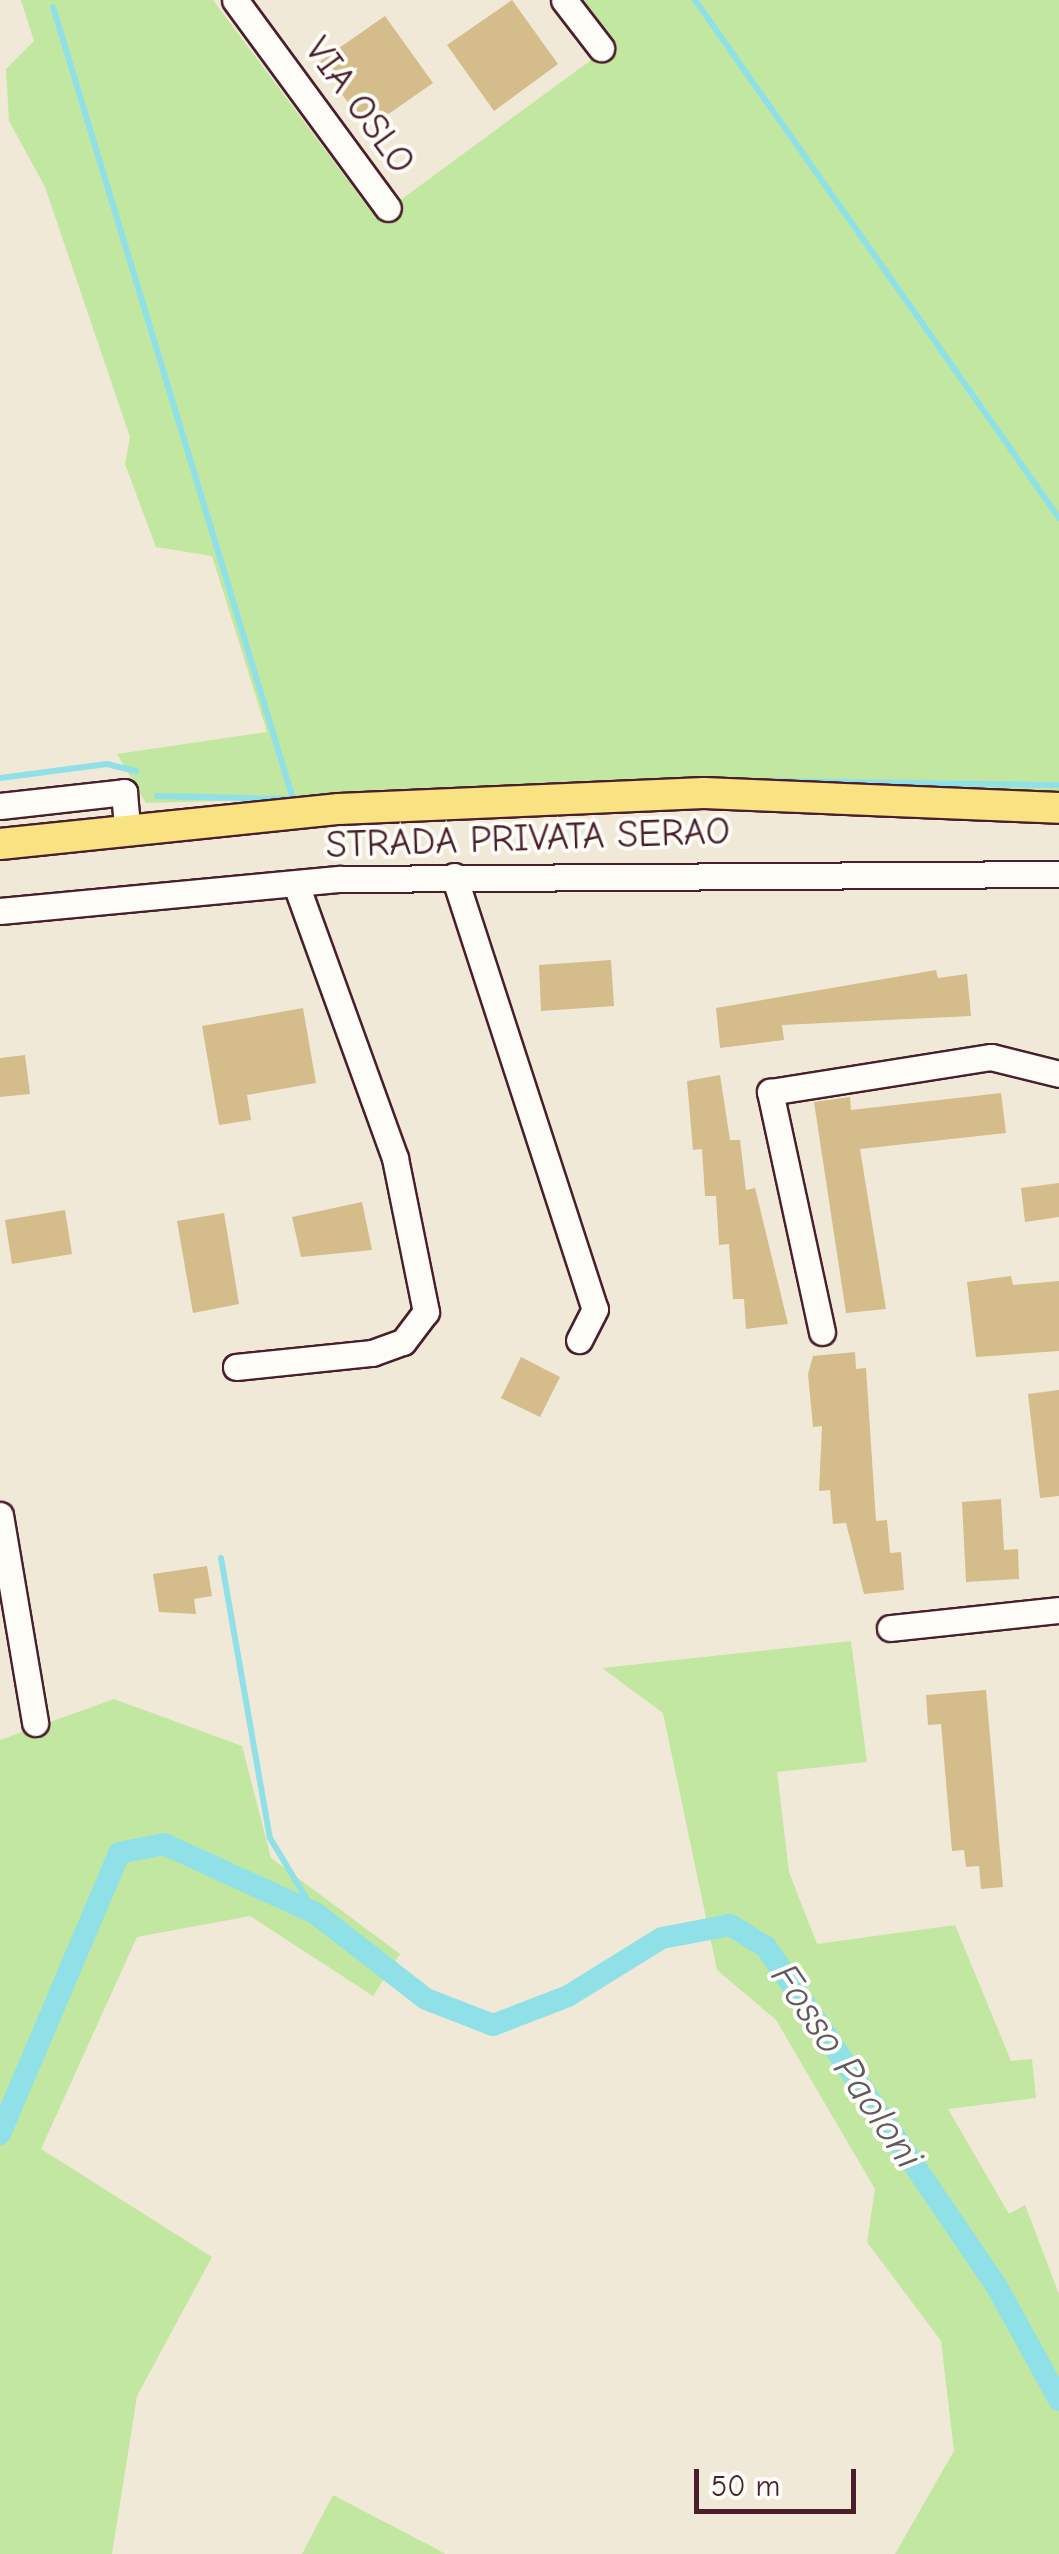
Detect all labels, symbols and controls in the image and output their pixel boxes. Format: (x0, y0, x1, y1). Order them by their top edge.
street label: VIA OSLO (294, 29, 424, 183)
street label: STRADA PRIVATA SERAO (325, 809, 731, 869)
water label: Fosso Paoloni (761, 1954, 933, 2178)
scale bar (699, 2449, 862, 2511)
text: 50 m (711, 2469, 780, 2504)

